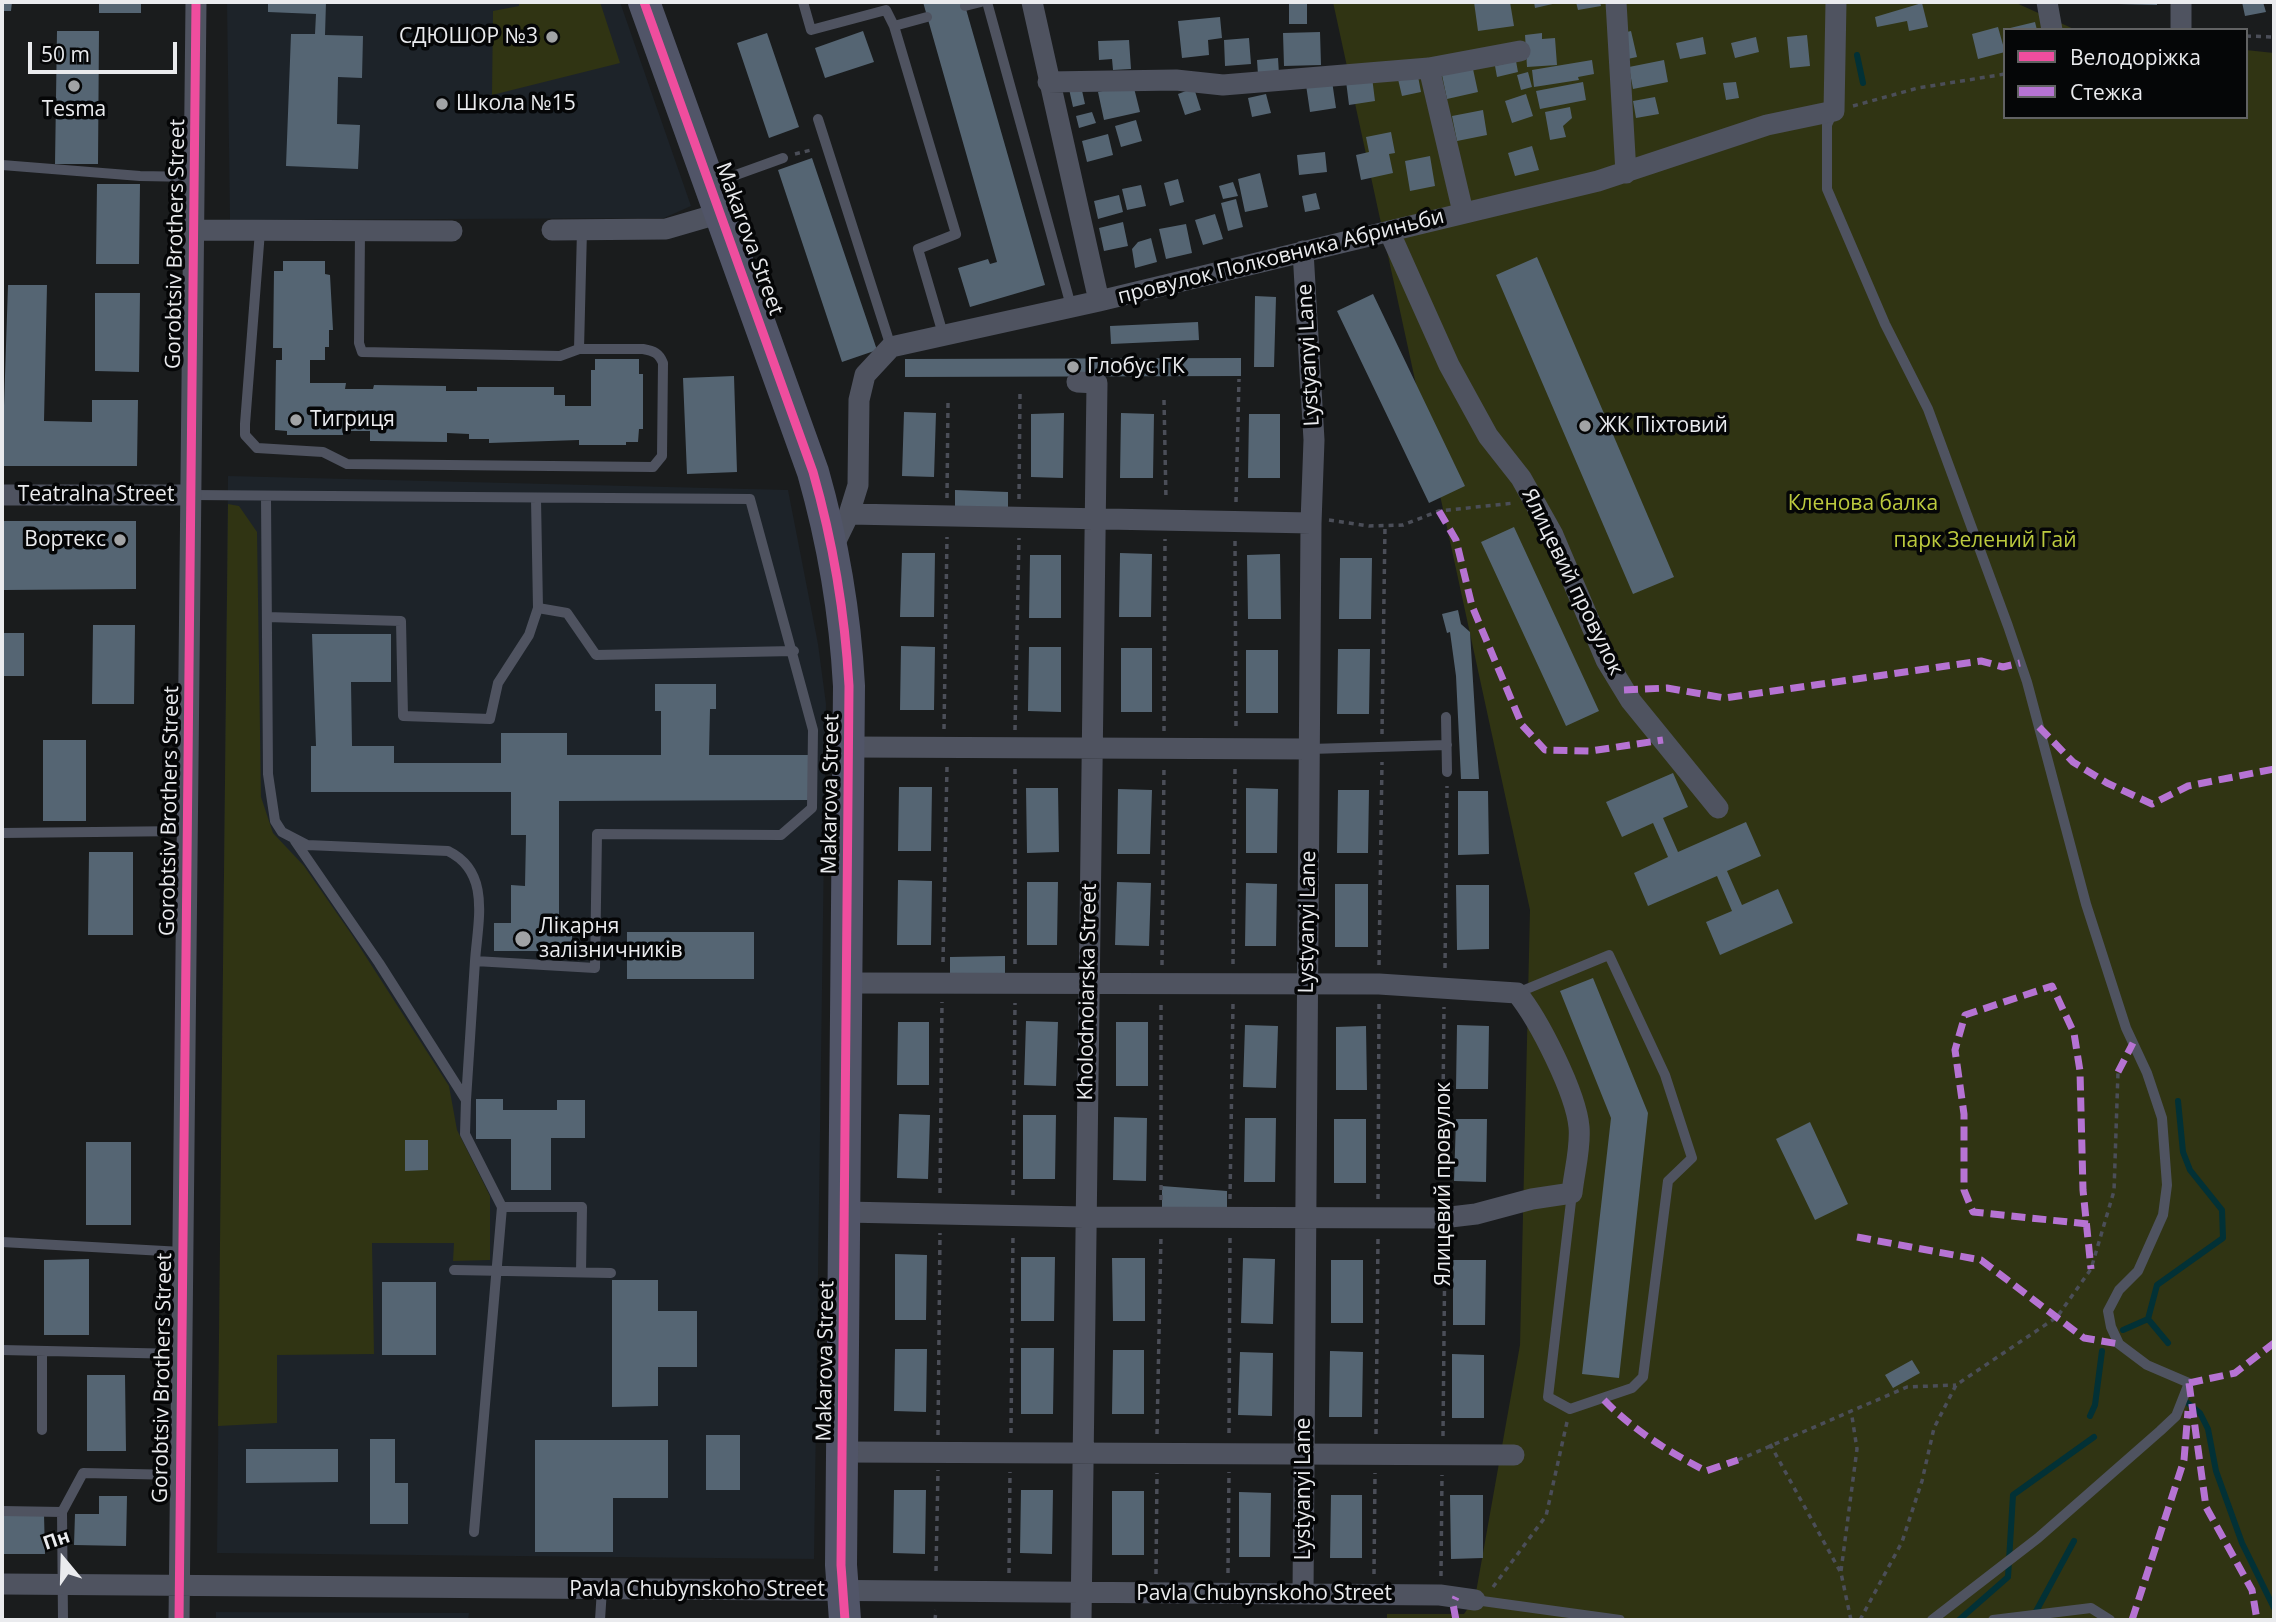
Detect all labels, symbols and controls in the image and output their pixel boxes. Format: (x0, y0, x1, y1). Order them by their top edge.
place label: СДЮШОР №3 (399, 24, 538, 50)
scale bar (32, 28, 180, 72)
legend (2003, 28, 2248, 119)
marker: СДЮШОР №3 (544, 29, 560, 45)
text: 50 m (41, 40, 90, 68)
text: Велодоріжка (2070, 43, 2201, 71)
marker: Tesma (66, 78, 82, 94)
text: Стежка (2070, 78, 2143, 106)
place label: Школа №15 (456, 91, 576, 117)
marker: Школа №15 (434, 96, 450, 112)
place label: Tesma (42, 97, 106, 123)
street label: Gorobtsiv Brothers Street (161, 119, 191, 369)
street label: Makarova Street (710, 159, 788, 319)
street label: провулок Полковника Абриньби (1115, 204, 1447, 310)
street label: Lystyanyi Lane (1293, 283, 1325, 427)
place label: Глобус ГК (1087, 354, 1185, 380)
marker: Глобус ГК (1065, 359, 1081, 375)
place label: Тигриця (310, 407, 395, 433)
marker: Тигриця (288, 412, 304, 428)
place label: ЖК Піхтовий (1599, 413, 1728, 439)
marker: ЖК Піхтовий (1577, 418, 1593, 434)
street label: Teatralna Street (18, 482, 174, 508)
street label: Ялицевий провулок (1516, 485, 1628, 679)
park label: Кленова балка (1788, 491, 1938, 517)
place label: Вортекс (24, 527, 106, 553)
park label: парк Зелений Гай (1893, 528, 2077, 554)
marker: Вортекс (112, 532, 128, 548)
street label: Gorobtsiv Brothers Street (155, 686, 185, 936)
street label: Makarova Street (817, 713, 845, 875)
street label: Lystyanyi Lane (1294, 850, 1322, 994)
street label: Kholodnoiarska Street (1074, 883, 1102, 1101)
place label: Лікарня залізничників (539, 914, 683, 964)
marker: Лікарня залізничників (513, 929, 533, 949)
street label: Ялицевий провулок (1431, 1082, 1457, 1286)
street label: Gorobtsiv Brothers Street (148, 1253, 178, 1503)
street label: Makarova Street (812, 1280, 840, 1442)
street label: Lystyanyi Lane (1291, 1418, 1317, 1560)
text: Пн (39, 1522, 73, 1556)
north arrow (28, 1524, 98, 1594)
street label: Pavla Chubynskoho Street (569, 1577, 825, 1603)
street label: Pavla Chubynskoho Street (1136, 1581, 1392, 1607)

